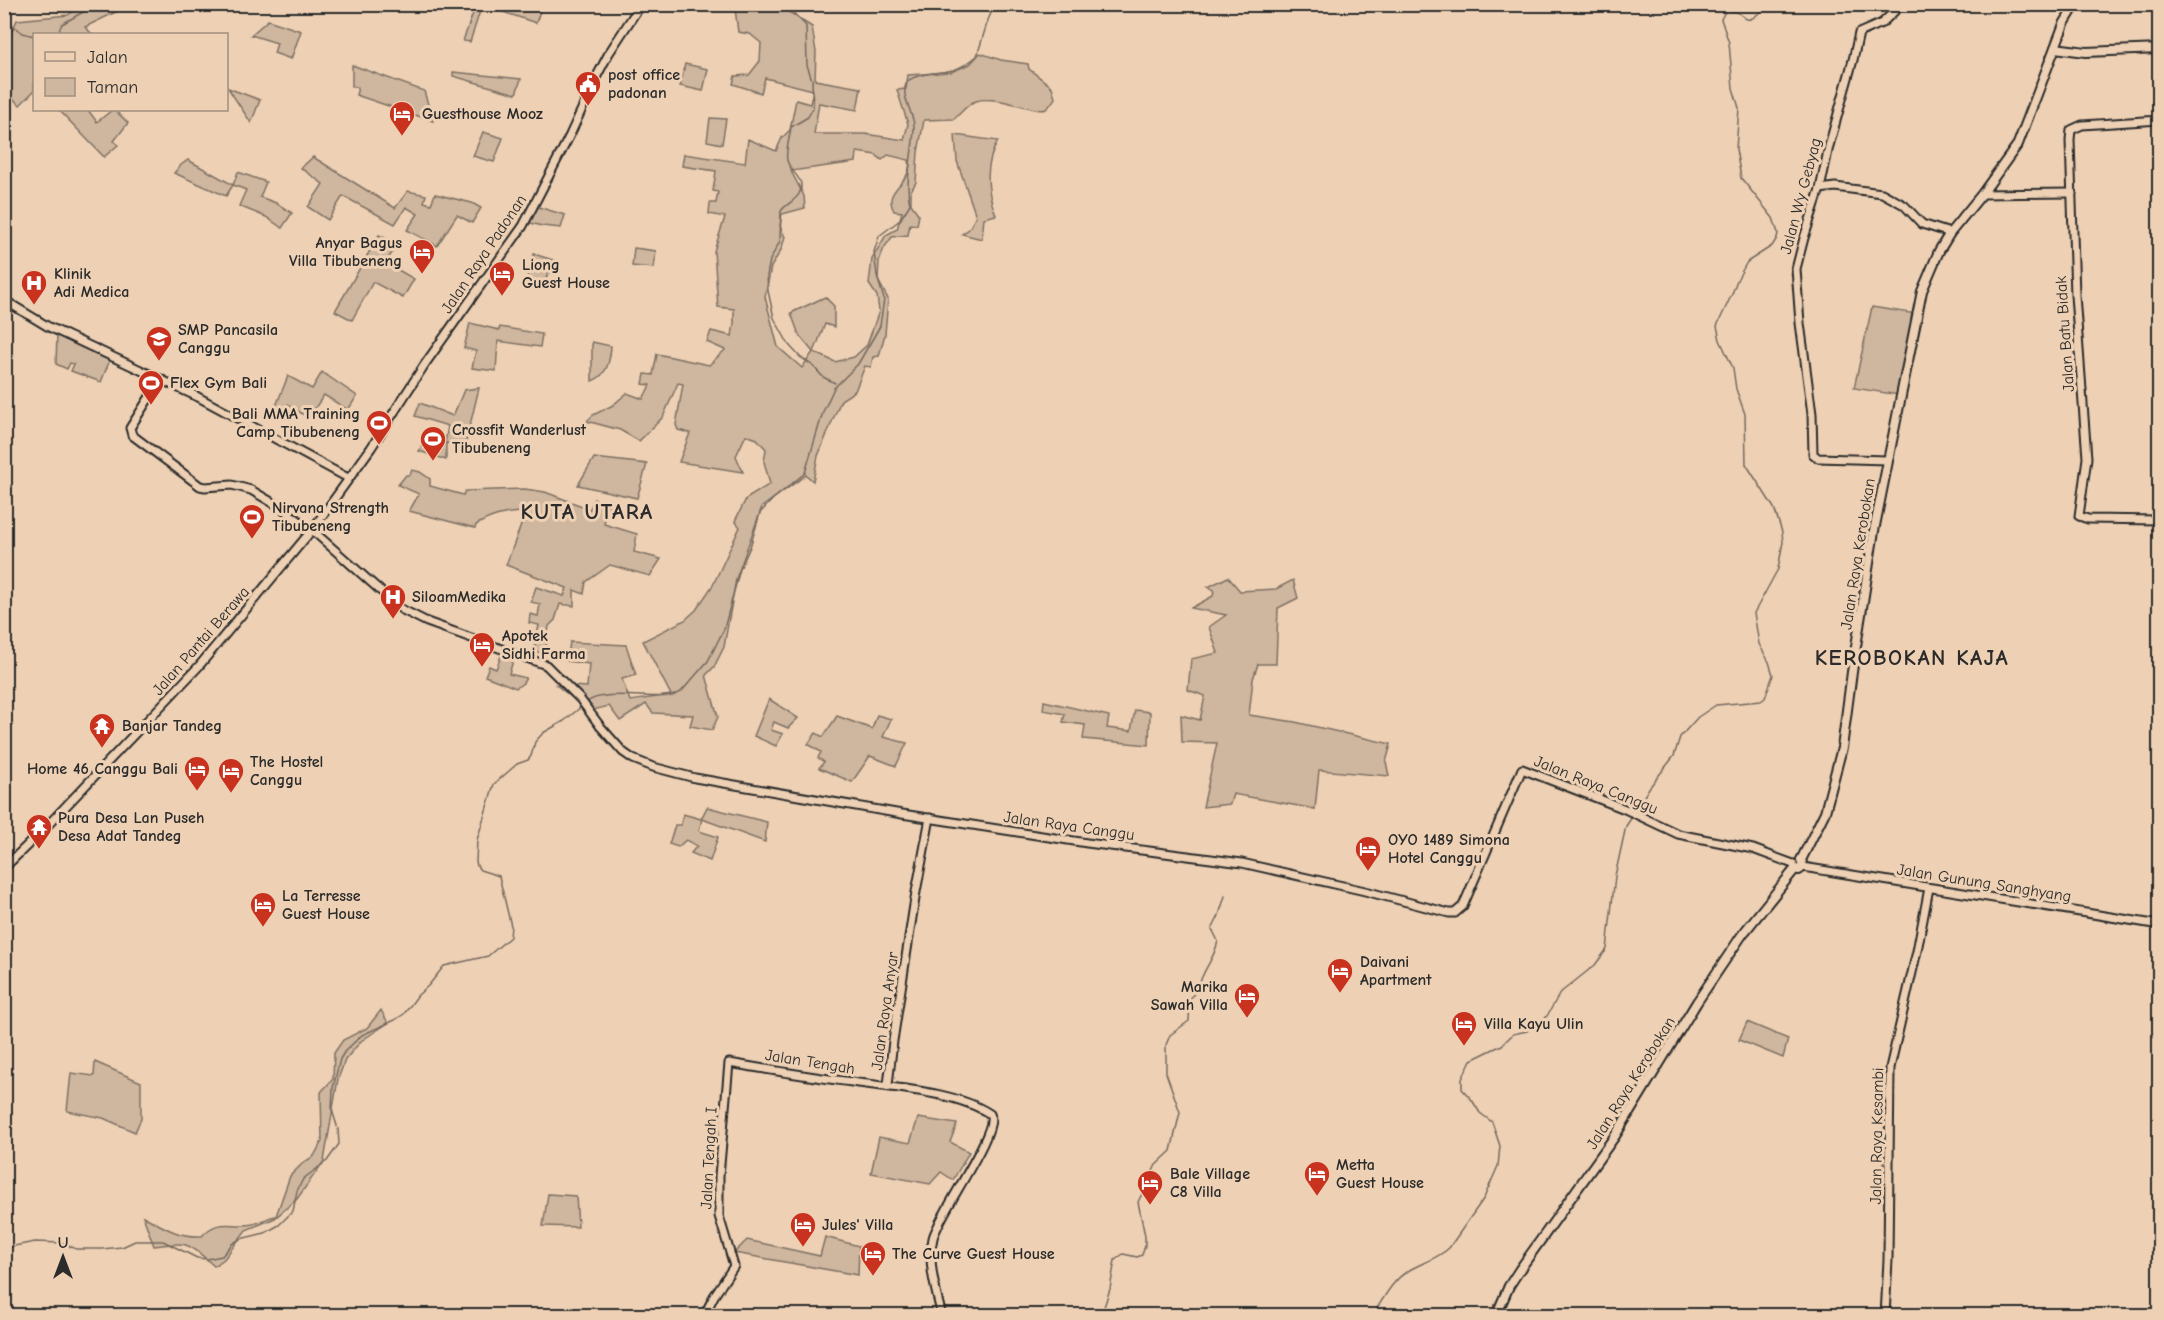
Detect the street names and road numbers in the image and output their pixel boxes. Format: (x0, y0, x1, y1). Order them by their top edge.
street label: Jalan Wy Gebyag (1777, 136, 1825, 256)
street label: Jalan Raya Padonan (438, 191, 530, 317)
street label: Jalan Batu Bidak (2052, 275, 2078, 392)
street label: Jalan Raya Kerobokan (1837, 477, 1879, 631)
street label: Jalan Pantai Berawa (149, 583, 253, 699)
street label: Jalan Raya Canggu (1532, 752, 1660, 818)
street label: Jalan Raya Canggu (1003, 808, 1135, 844)
street label: Jalan Gunung Sanghyang (1896, 860, 2072, 906)
street label: Jalan Raya Anyar (868, 950, 902, 1071)
street label: Jalan Raya Kerobokan (1583, 1013, 1679, 1153)
street label: Jalan Tengah (764, 1046, 856, 1078)
street label: Jalan Raya Kesambi (1867, 1067, 1887, 1205)
street label: Jalan Tengah I (697, 1106, 721, 1210)

